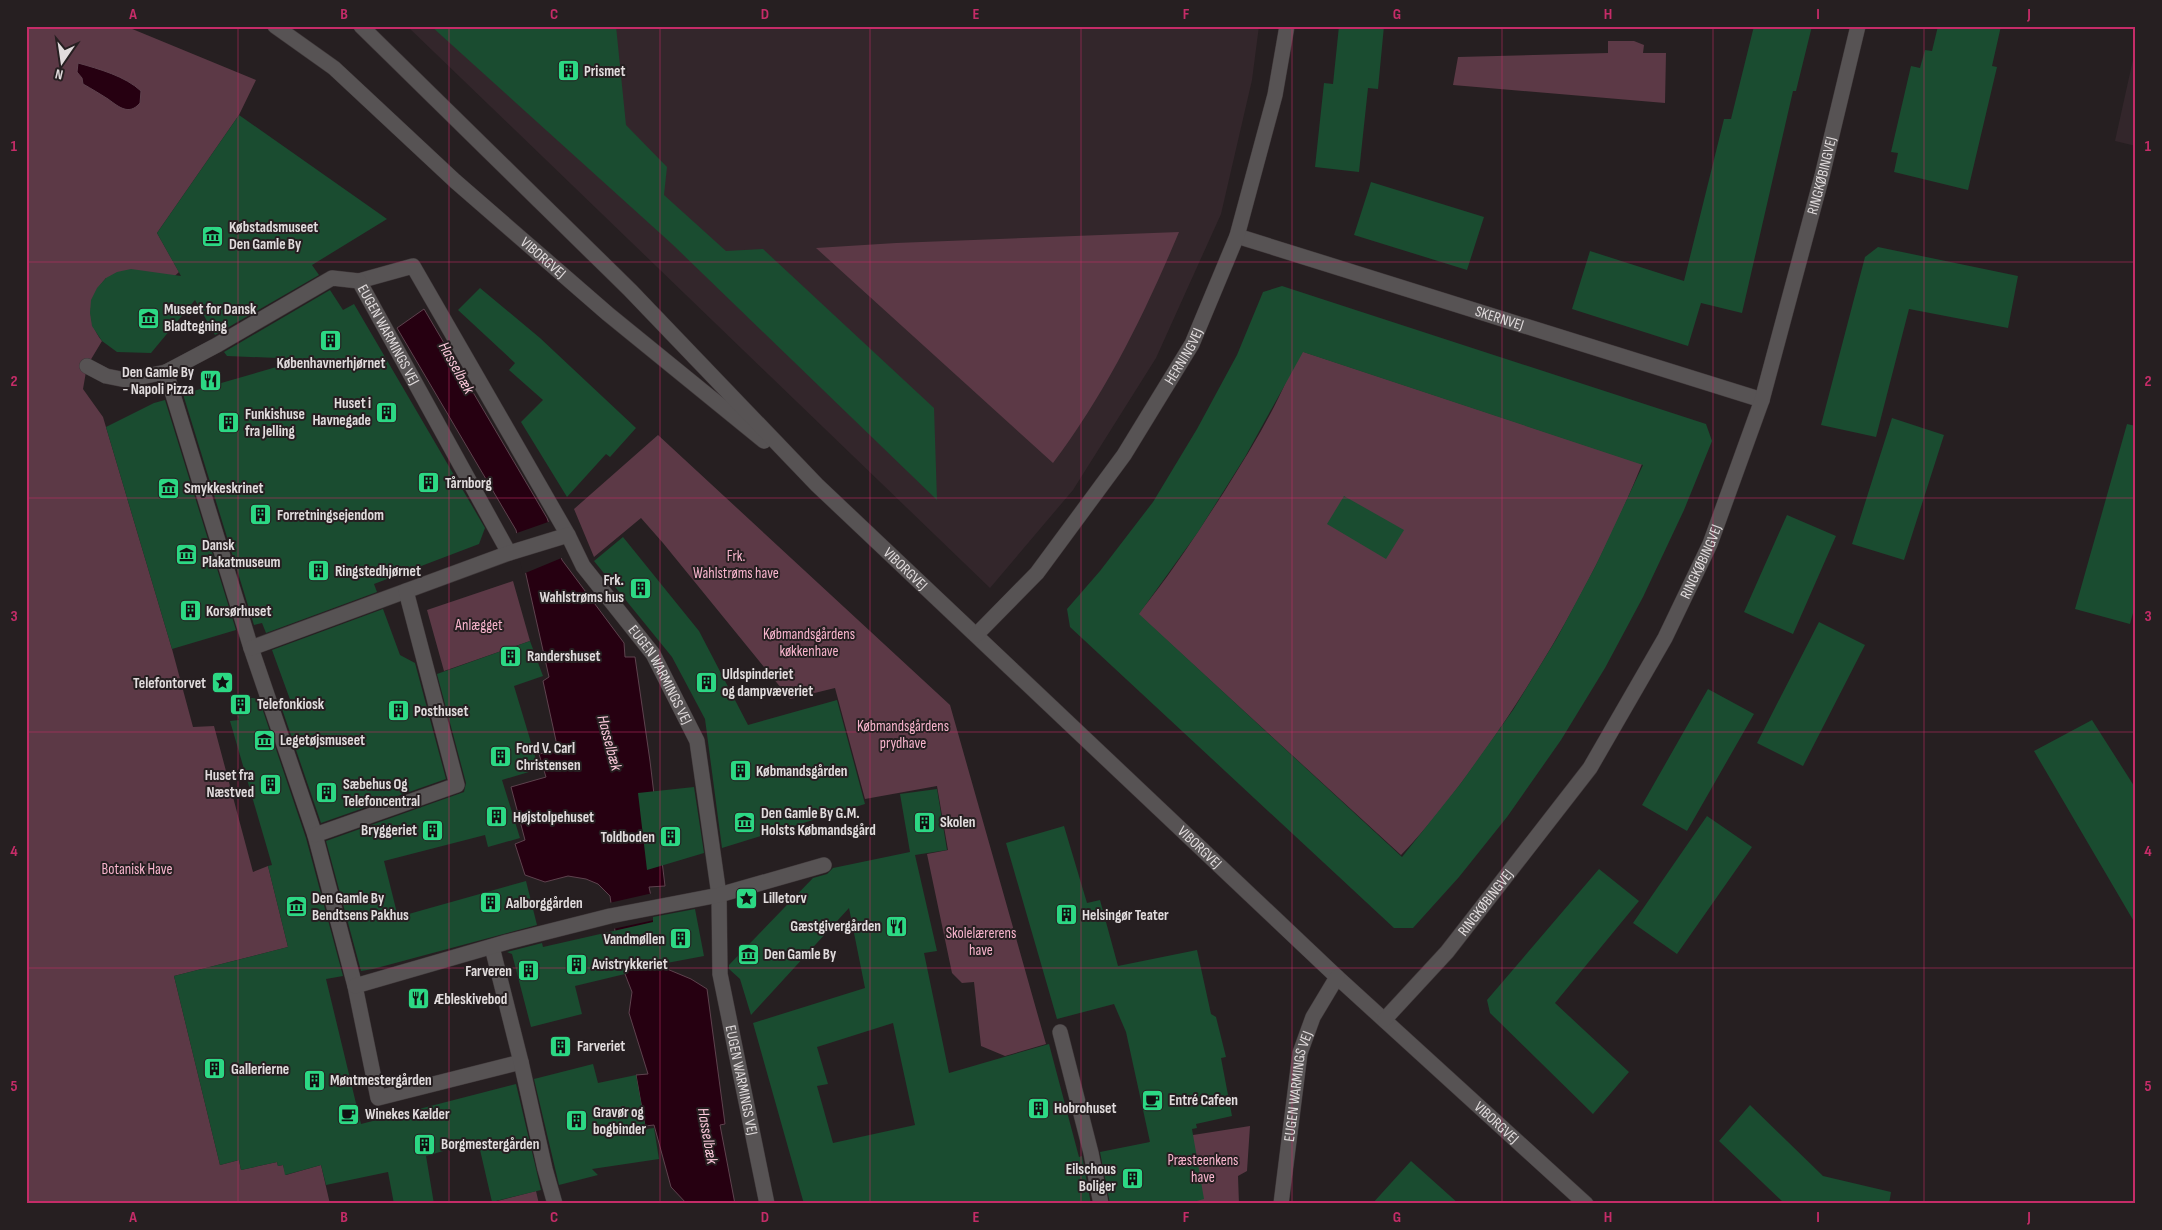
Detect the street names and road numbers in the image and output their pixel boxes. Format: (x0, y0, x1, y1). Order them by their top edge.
street label: RINGKØBINGVEJ (1803, 135, 1841, 217)
street label: VIBORGVEJ (517, 233, 570, 283)
street label: EUGEN WARMINGS VEJ (353, 281, 424, 388)
street label: SKERNVEJ (1473, 301, 1526, 335)
street label: HERNINGVEJ (1160, 325, 1207, 388)
street label: RINGKØBINGVEJ (1676, 522, 1726, 602)
street label: VIBORGVEJ (879, 543, 932, 594)
street label: EUGEN WARMINGS VEJ (624, 621, 696, 727)
street label: VIBORGVEJ (1174, 822, 1226, 873)
street label: RINGKØBINGVEJ (1453, 865, 1518, 940)
street label: EUGEN WARMINGS VEJ (721, 1023, 762, 1137)
street label: EUGEN WARMINGS VEJ (1279, 1028, 1317, 1143)
street label: VIBORGVEJ (1470, 1097, 1523, 1148)

